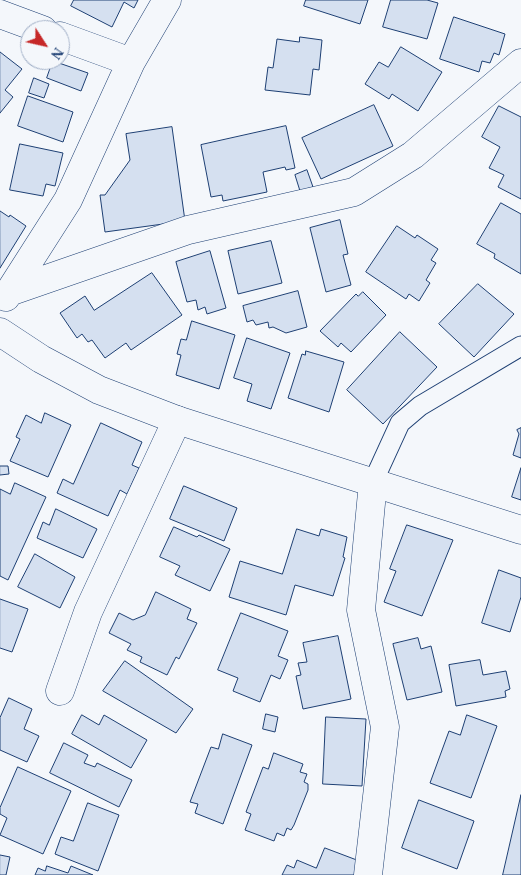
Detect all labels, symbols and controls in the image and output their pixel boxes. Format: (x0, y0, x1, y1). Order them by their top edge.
north arrow (20, 20, 70, 70)
text: N (48, 45, 66, 62)

